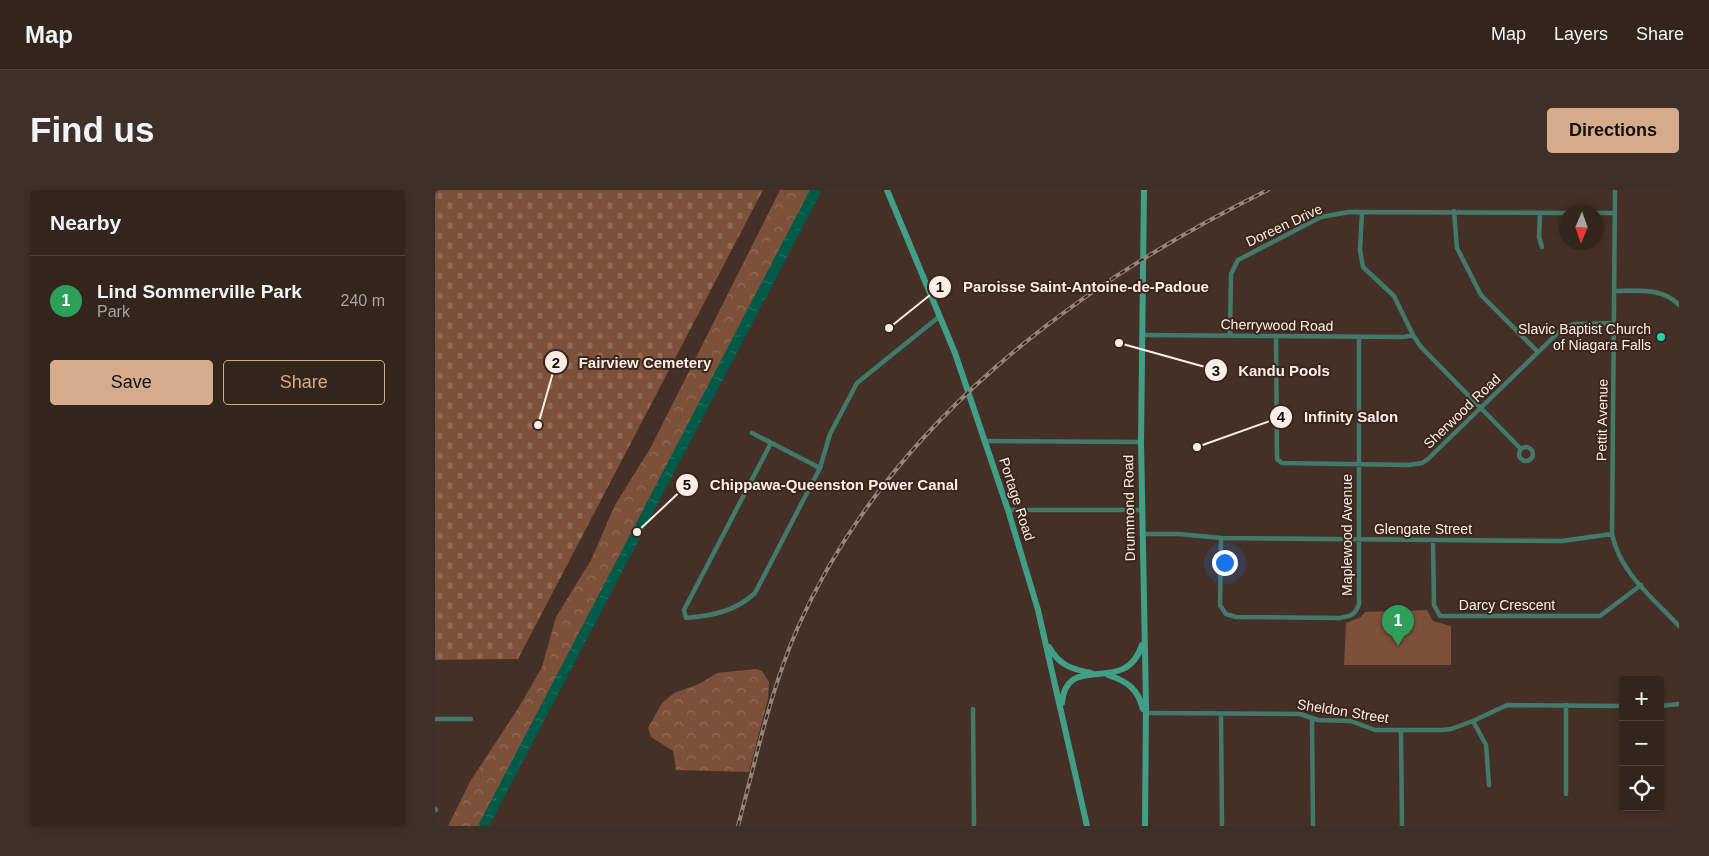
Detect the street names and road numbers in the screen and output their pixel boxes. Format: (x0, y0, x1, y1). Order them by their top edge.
street label: Doreen Drive (1243, 200, 1325, 250)
street label: Cherrywood Road (1220, 316, 1334, 334)
street label: Sherwood Road (1420, 370, 1504, 452)
street label: Pettit Avenue (1593, 379, 1611, 461)
street label: Portage Road (996, 455, 1038, 543)
street label: Drummond Road (1120, 455, 1138, 561)
street label: Maplewood Avenue (1339, 474, 1355, 596)
street label: Glengate Street (1374, 521, 1472, 537)
street label: Darcy Crescent (1459, 597, 1555, 613)
street label: Sheldon Street (1296, 696, 1390, 726)

